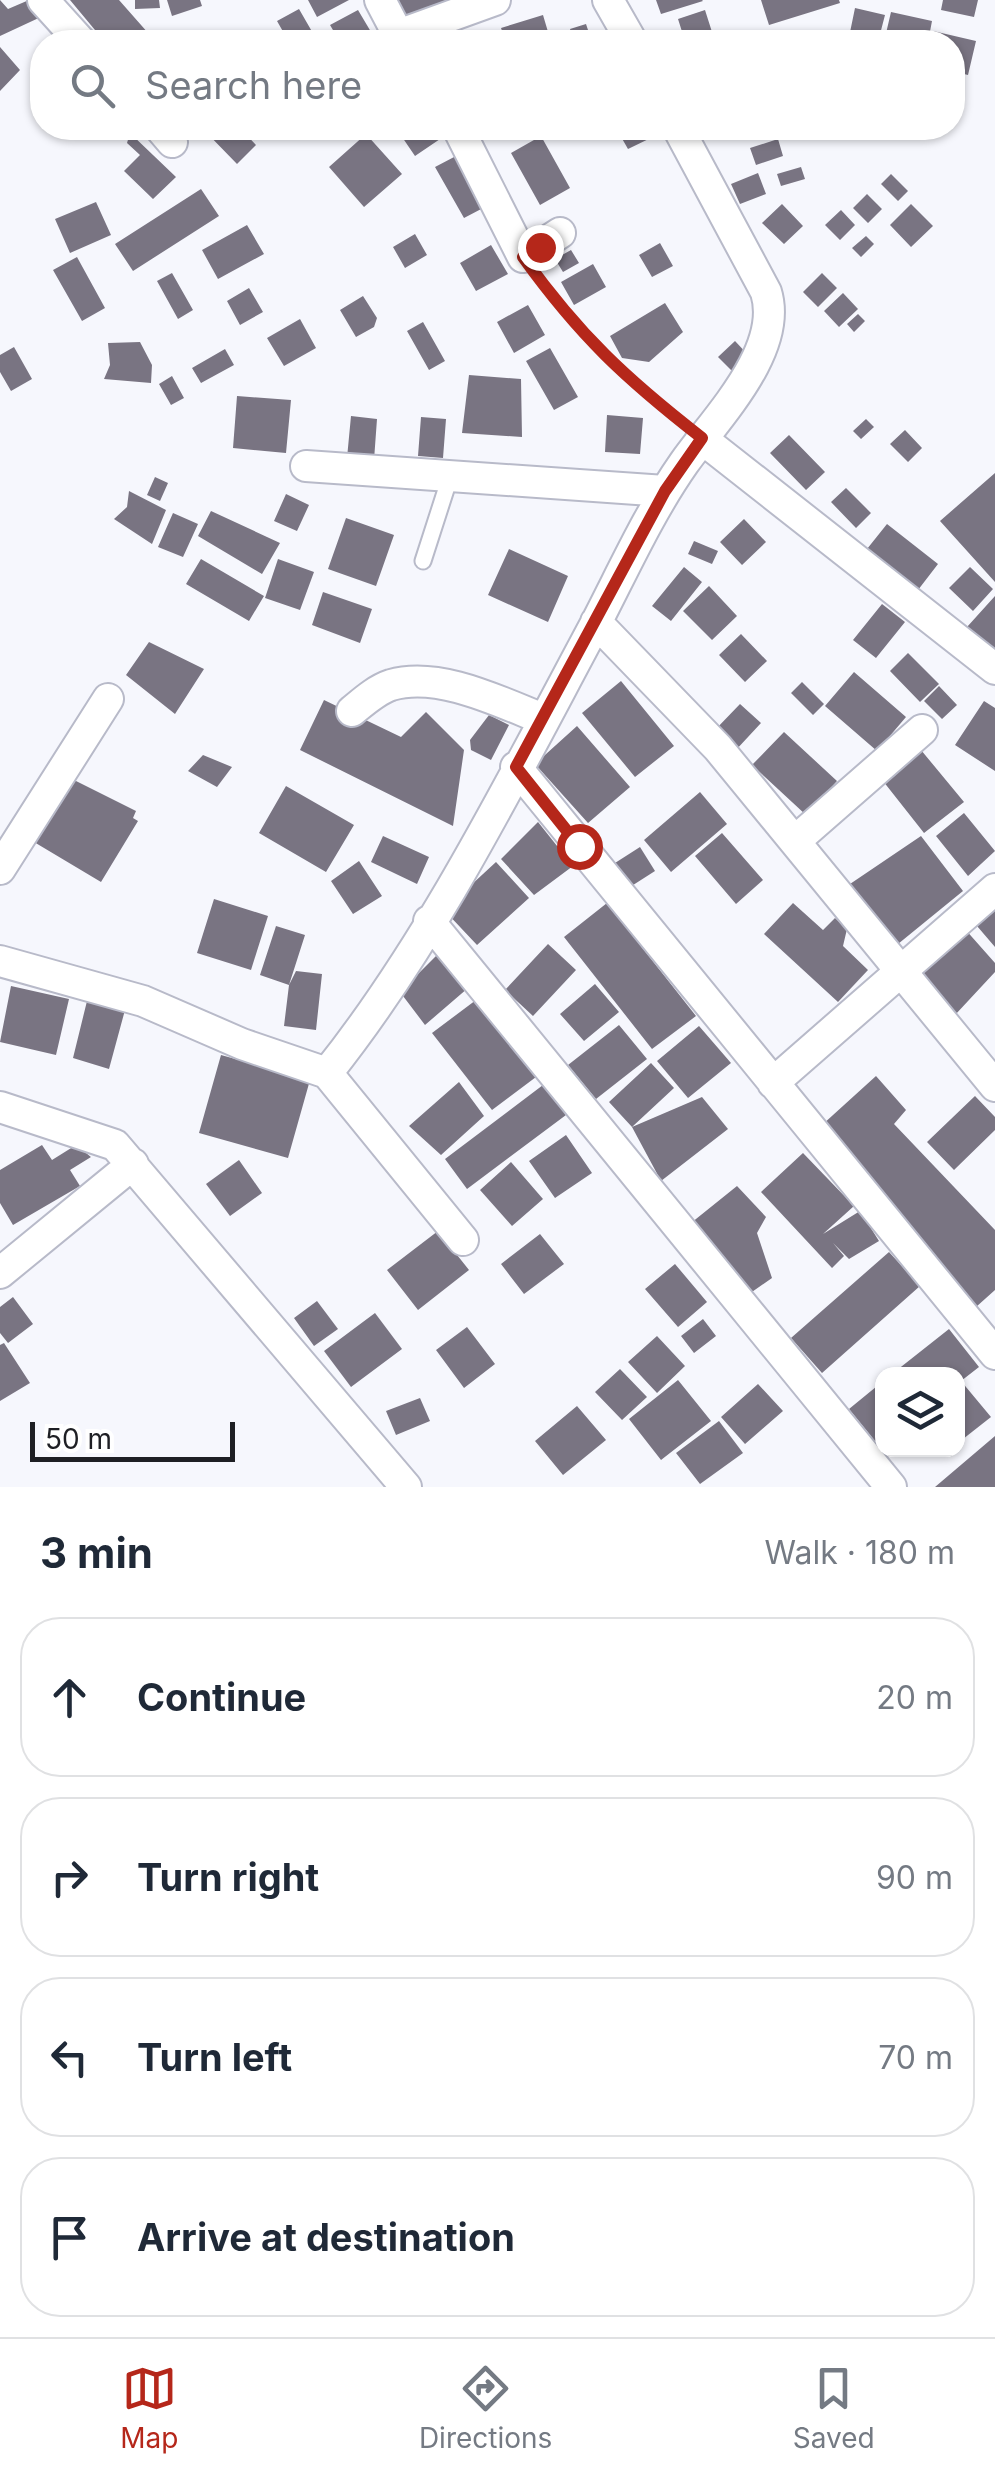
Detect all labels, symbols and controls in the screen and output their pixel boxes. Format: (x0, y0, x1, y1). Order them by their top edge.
search box (30, 30, 965, 140)
icon: search (65, 58, 120, 113)
text: Search here (145, 62, 362, 108)
route end (518, 225, 564, 271)
route start (557, 824, 603, 870)
map controls (875, 1367, 965, 1457)
button: layers (875, 1367, 965, 1457)
scale bar (30, 1417, 235, 1462)
text: 50 m (45, 1422, 112, 1456)
text: 3 min (40, 1527, 153, 1578)
text: Walk · 180 m (765, 1533, 955, 1572)
icon: ahead (42, 1670, 97, 1725)
text: Continue (137, 1674, 306, 1720)
text: 20 m (876, 1678, 953, 1717)
icon: right (42, 1850, 97, 1905)
text: Turn right (137, 1854, 319, 1900)
text: 90 m (876, 1858, 953, 1897)
icon: left (42, 2030, 97, 2085)
text: Turn left (137, 2034, 292, 2080)
text: 70 m (878, 2038, 953, 2077)
icon: arrive (42, 2210, 97, 2265)
text: Arrive at destination (137, 2214, 515, 2260)
tab: Map (120, 2361, 178, 2455)
tab: Directions (419, 2361, 552, 2455)
tab: Saved (793, 2361, 875, 2455)

